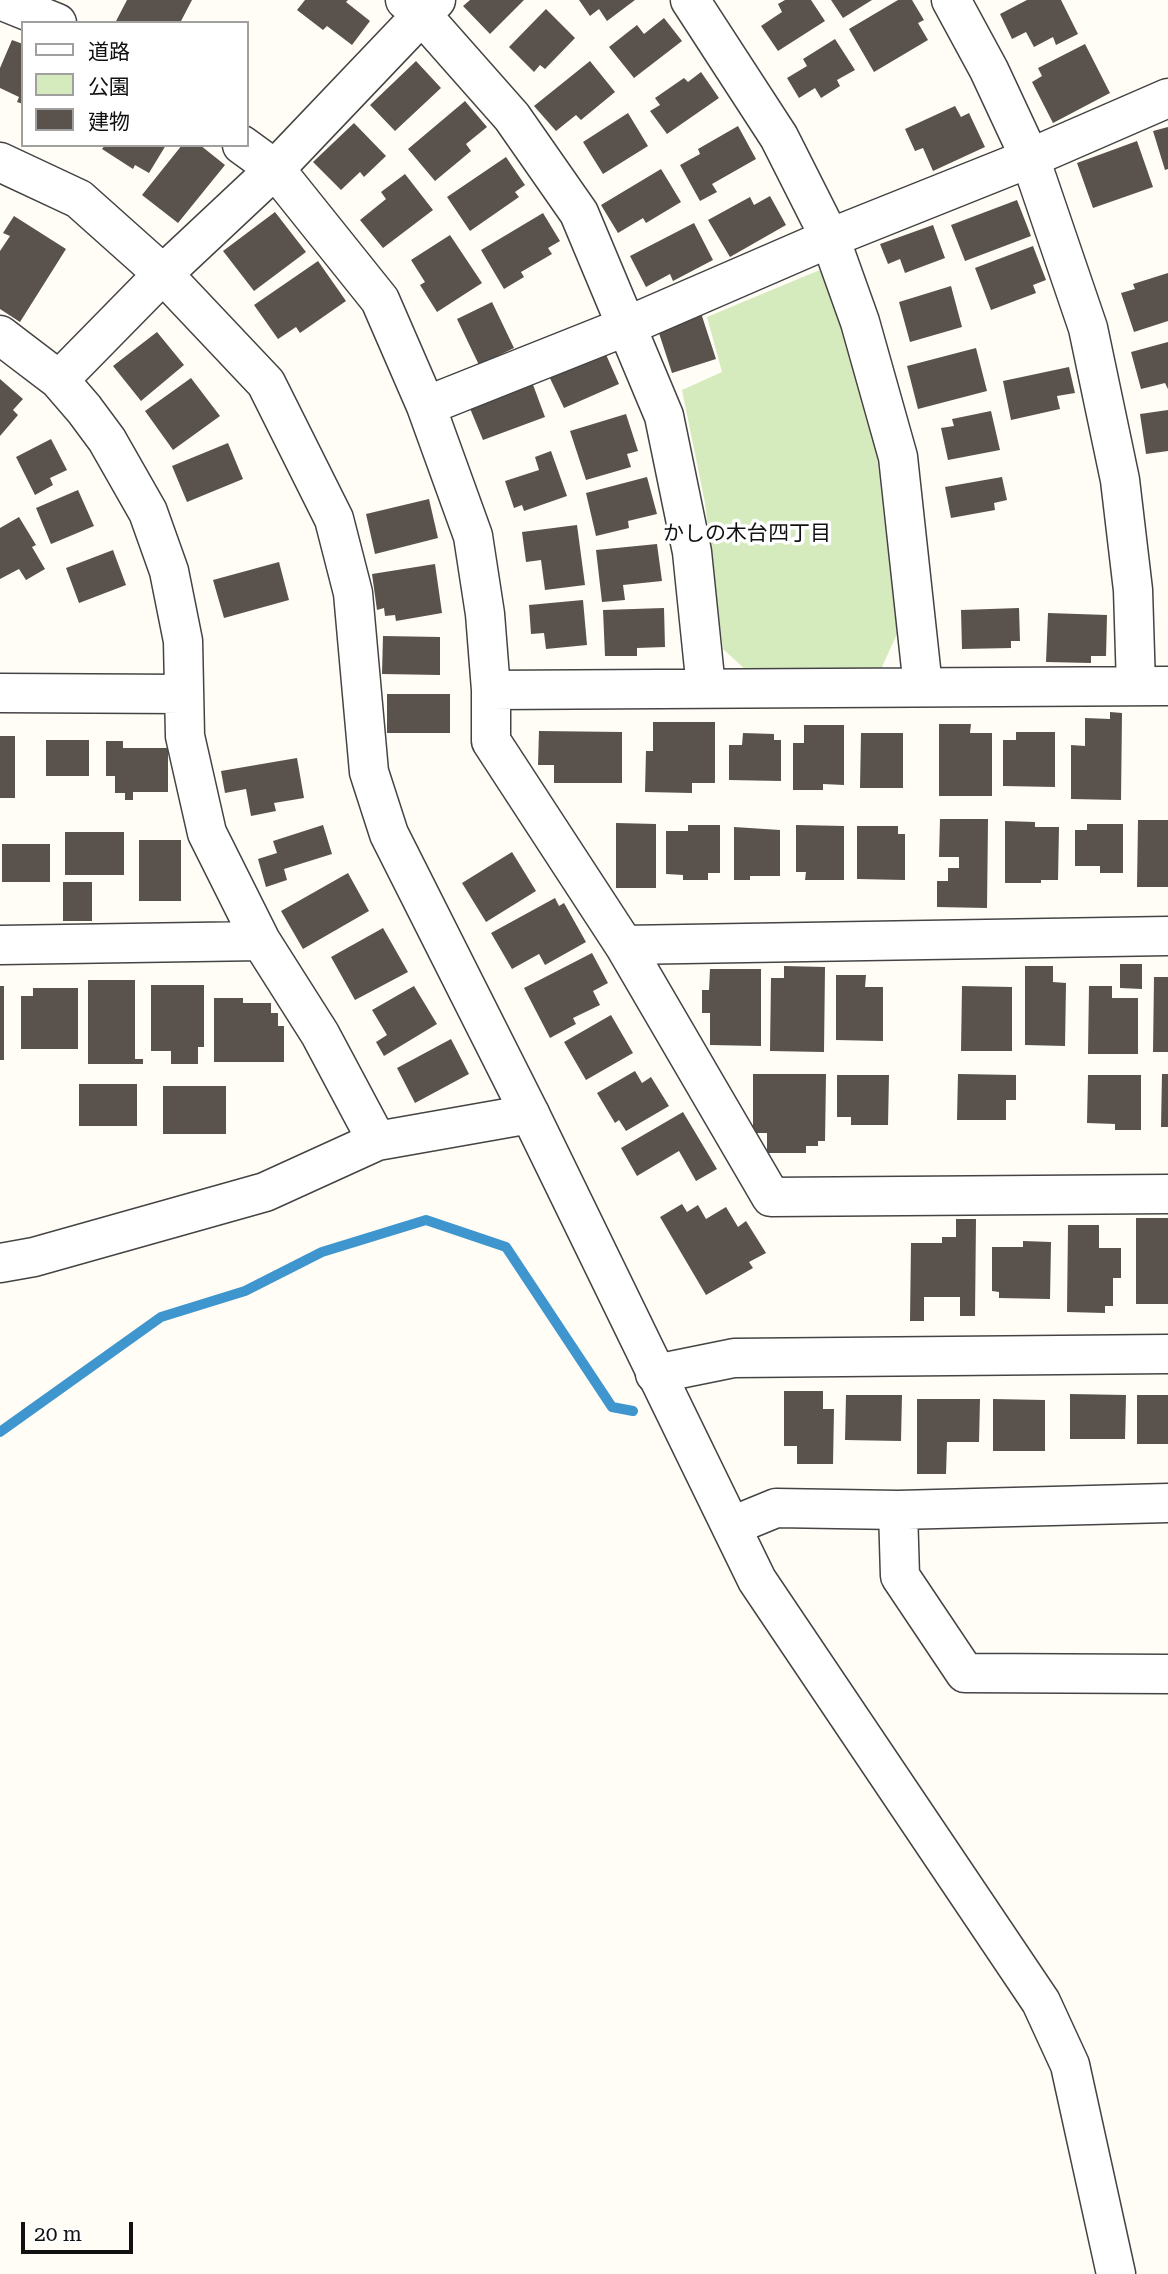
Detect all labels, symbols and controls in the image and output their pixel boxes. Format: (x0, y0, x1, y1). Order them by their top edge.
legend (21, 21, 248, 147)
text: 道路 (88, 40, 130, 64)
text: 公園 (88, 75, 130, 99)
text: 建物 (88, 110, 130, 134)
district label: かしの木台四丁目 (663, 521, 831, 547)
scale bar (24, 2208, 136, 2252)
text: 20 m (34, 2222, 82, 2246)

